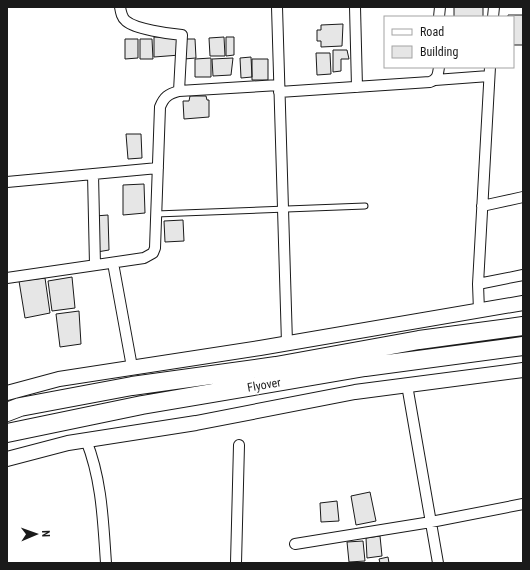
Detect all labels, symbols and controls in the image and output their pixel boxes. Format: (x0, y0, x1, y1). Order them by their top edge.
legend (384, 16, 514, 68)
text: Road (420, 25, 444, 39)
text: Building (420, 45, 458, 59)
street label: Flyover (246, 375, 282, 395)
north arrow (16, 514, 56, 554)
text: N (39, 530, 52, 538)

